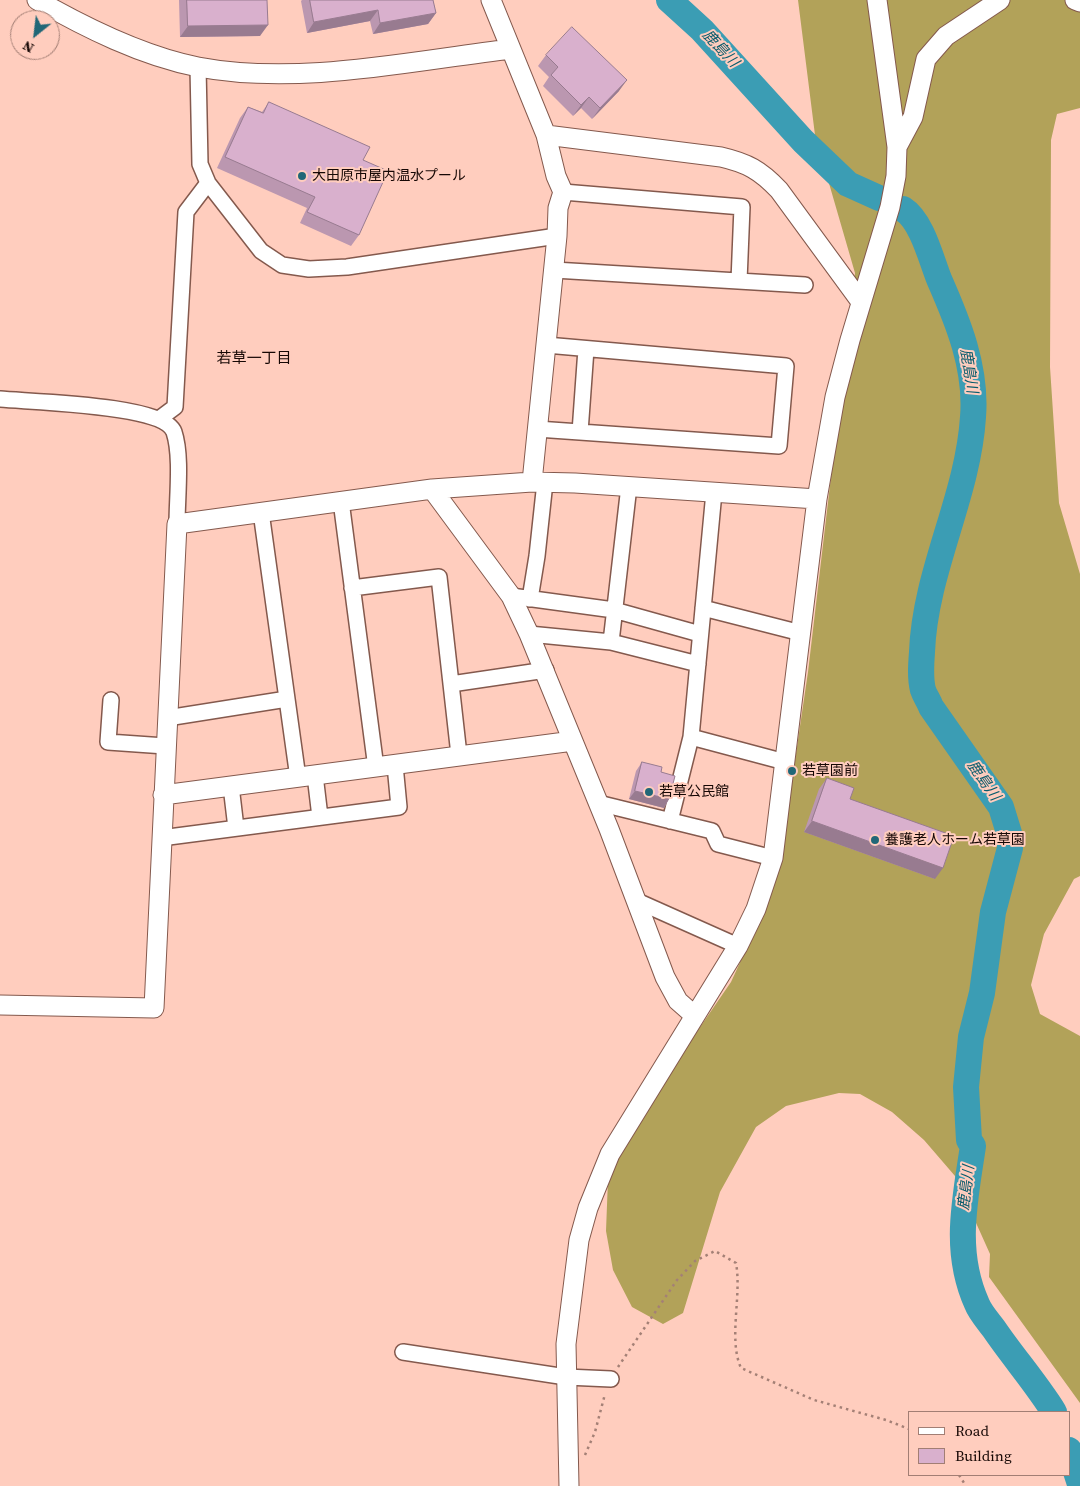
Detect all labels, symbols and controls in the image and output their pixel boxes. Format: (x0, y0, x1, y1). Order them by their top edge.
north arrow (10, 10, 60, 60)
water label: 鹿島川 (698, 26, 742, 72)
text: N (19, 36, 38, 58)
place label: 大田原市屋内温水プール (312, 168, 466, 184)
marker: 大田原市屋内温水プール (296, 170, 308, 182)
water label: 鹿島川 (956, 347, 980, 395)
district label: 若草一丁目 (217, 350, 291, 368)
water label: 鹿島川 (963, 757, 1003, 805)
place label: 若草園前 (802, 763, 858, 779)
marker: 若草園前 (786, 765, 798, 777)
place label: 若草公民館 (659, 784, 729, 800)
marker: 若草公民館 (643, 786, 655, 798)
place label: 養護老人ホーム若草園 (885, 832, 1025, 848)
marker: 養護老人ホーム若草園 (869, 834, 881, 846)
water label: 鹿島川 (955, 1165, 979, 1211)
legend (908, 1411, 1070, 1476)
text: Road (955, 1420, 989, 1441)
text: Building (955, 1445, 1012, 1466)

